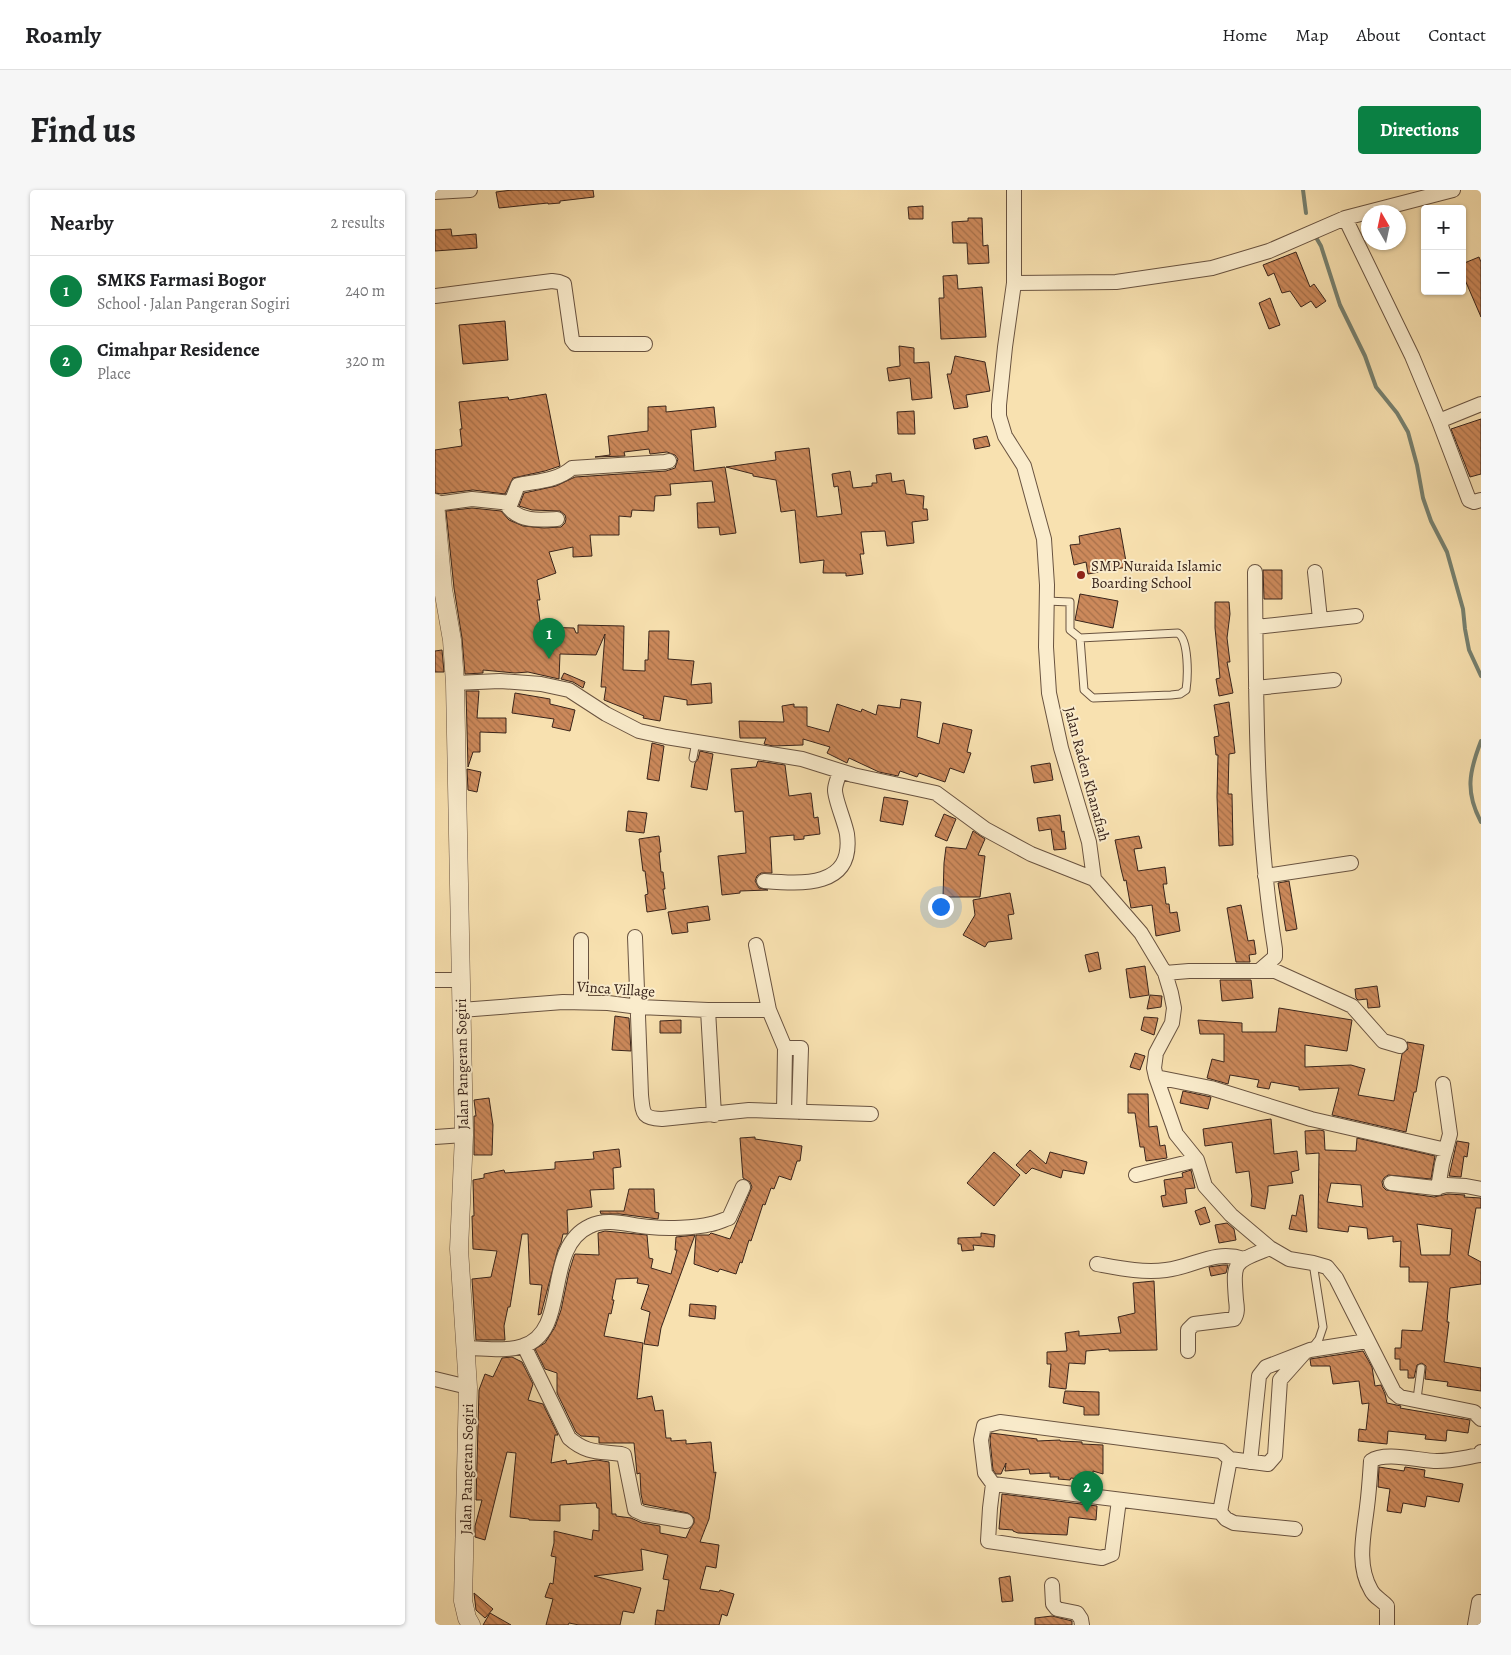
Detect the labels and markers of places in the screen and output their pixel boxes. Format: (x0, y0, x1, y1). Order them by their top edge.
place label: SMP Nuraida Islamic Boarding School (1091, 556, 1222, 593)
marker: SMP Nuraida Islamic Boarding School (1075, 569, 1087, 581)
pin: 1 (533, 618, 565, 659)
pin: 2 (1071, 1471, 1103, 1512)

